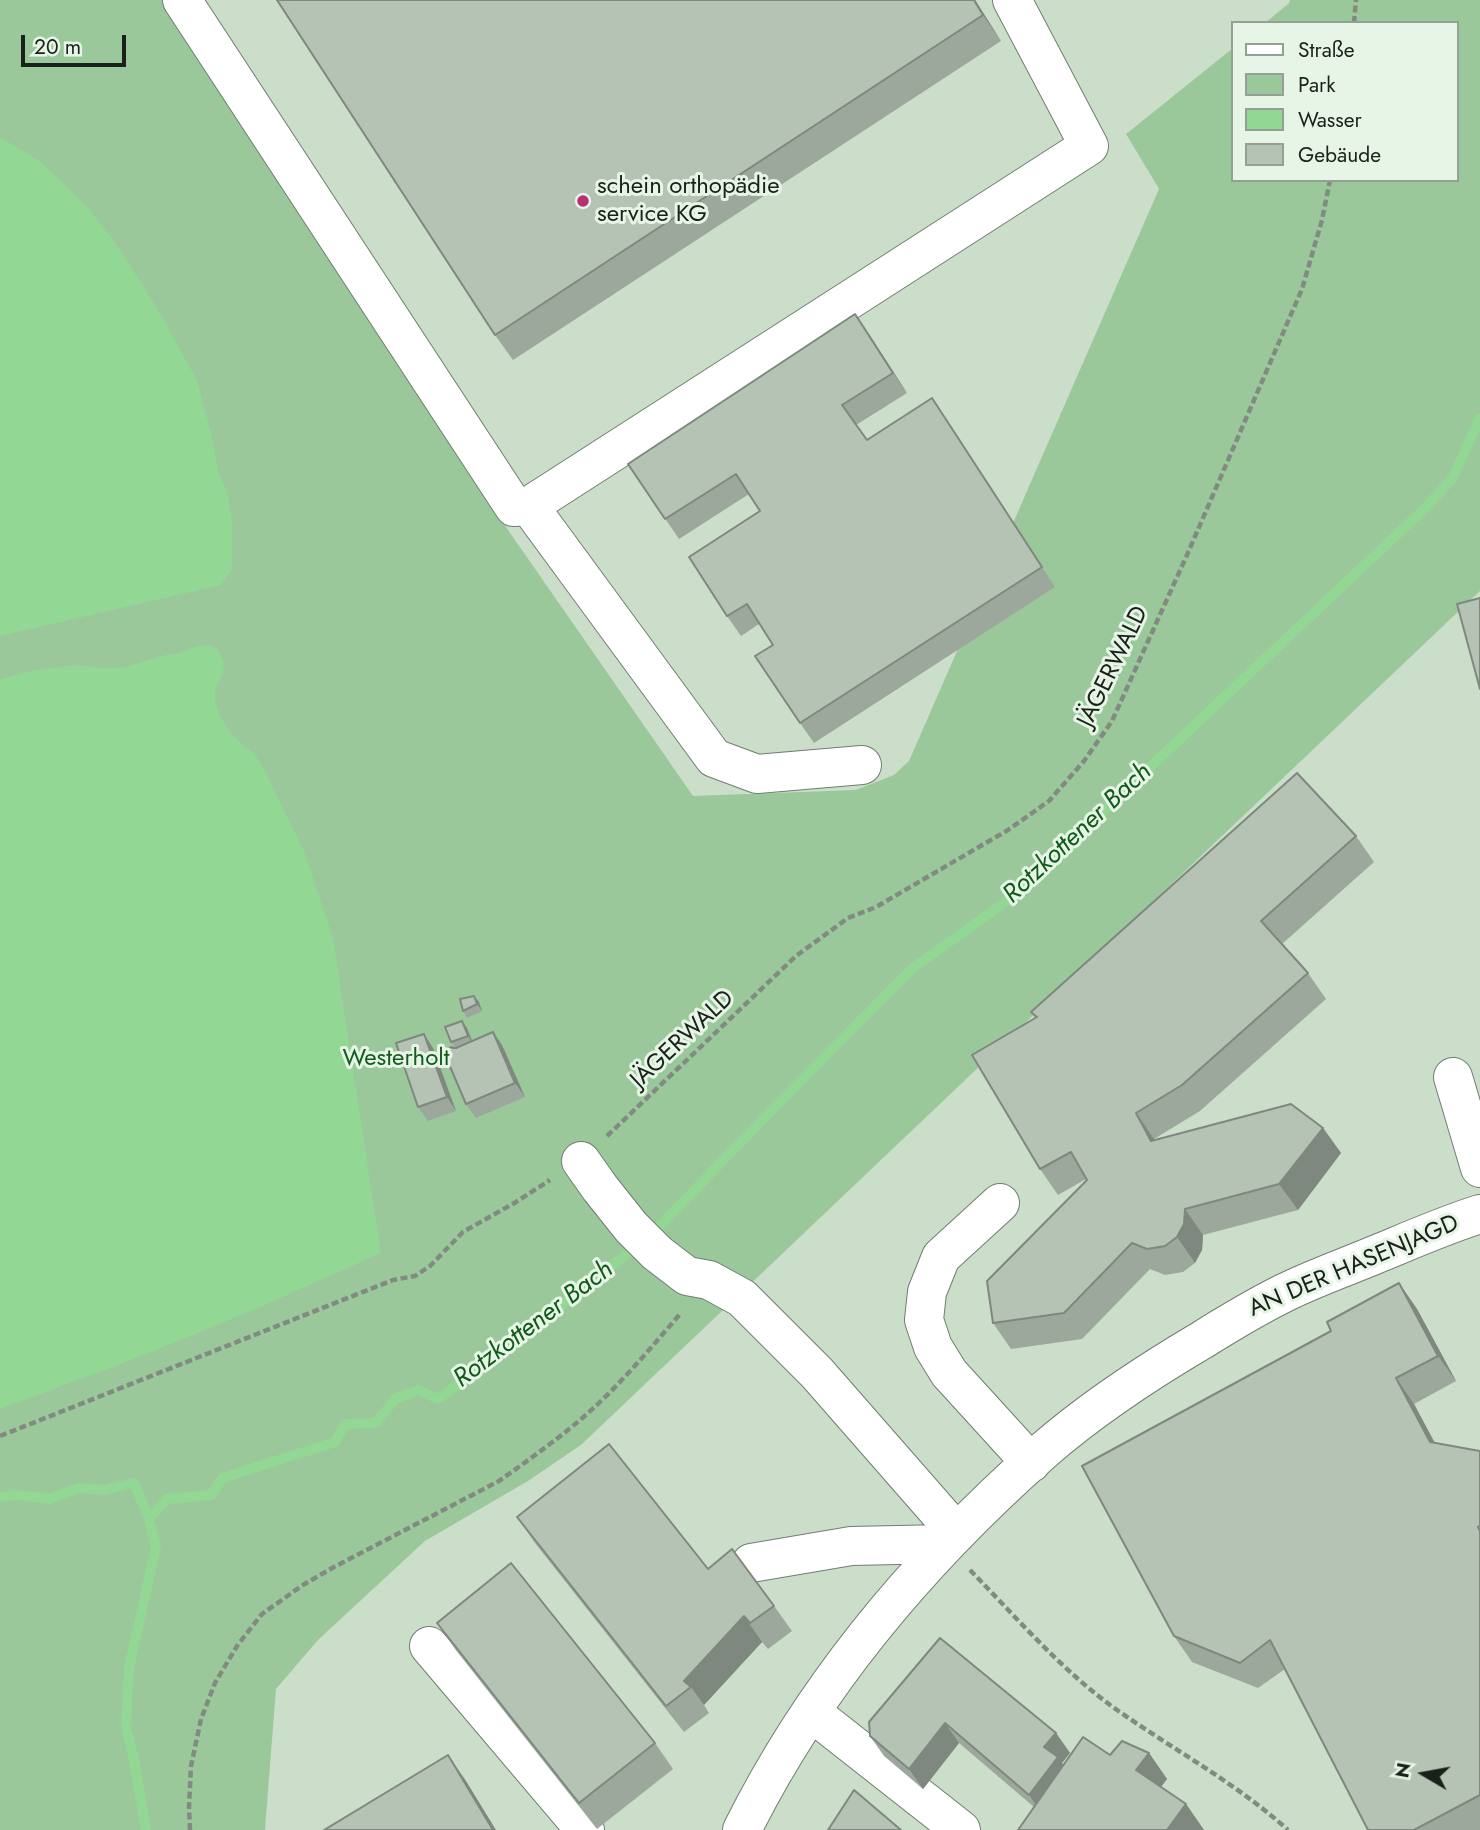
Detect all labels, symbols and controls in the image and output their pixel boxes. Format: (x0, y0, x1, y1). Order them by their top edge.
scale bar (24, 21, 130, 65)
legend (1232, 21, 1459, 182)
text: 20 m (34, 32, 81, 62)
text: Straße (1298, 35, 1355, 65)
text: Park (1298, 70, 1335, 100)
text: Wasser (1298, 105, 1362, 135)
text: Gebäude (1298, 140, 1381, 170)
place label: schein orthopädie service KG (597, 173, 780, 229)
marker: schein orthopädie service KG (575, 193, 591, 209)
street label: JÄGERWALD (1072, 602, 1156, 732)
water label: Rotzkottener Bach (997, 757, 1159, 911)
street label: JÄGERWALD (625, 985, 741, 1095)
park label: Westerholt (342, 1045, 450, 1073)
street label: AN DER HASENJAGD (1245, 1210, 1463, 1324)
water label: Rotzkottener Bach (448, 1255, 620, 1395)
north arrow (1389, 1739, 1459, 1809)
text: N (1388, 1760, 1417, 1780)

